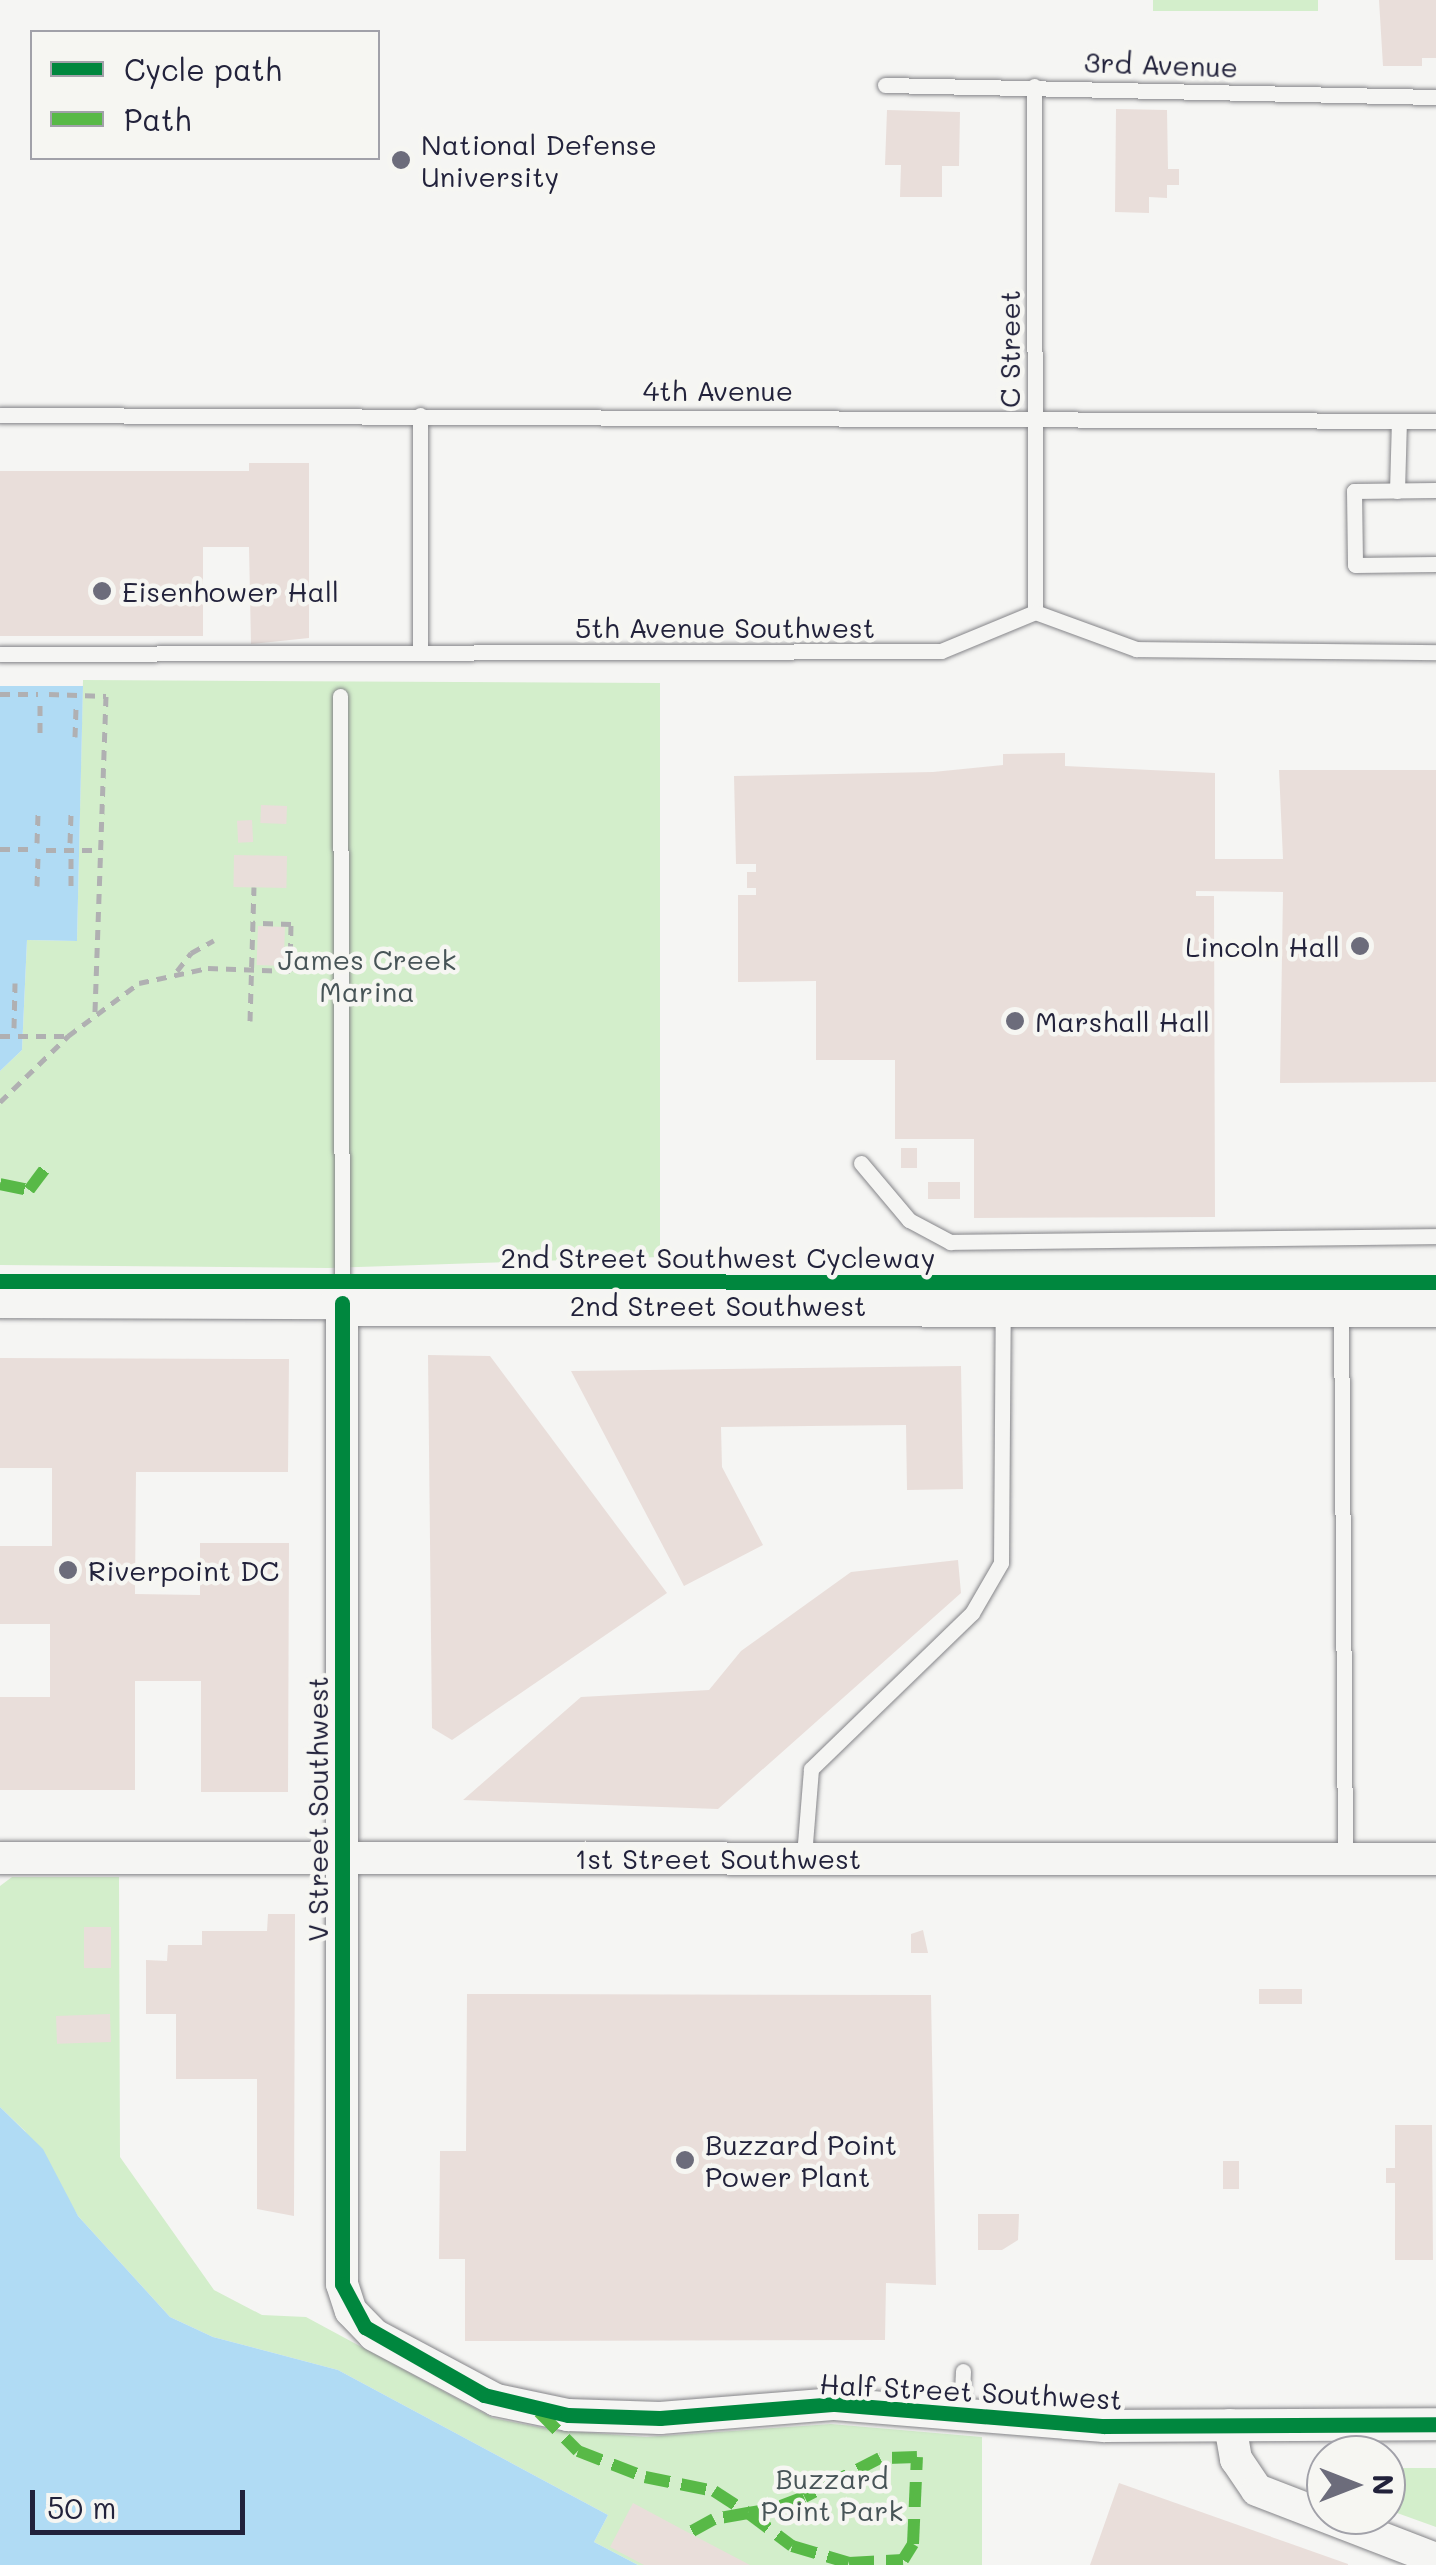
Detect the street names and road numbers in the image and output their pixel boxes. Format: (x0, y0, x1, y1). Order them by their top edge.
street label: 3rd Avenue (1083, 45, 1239, 83)
street label: C Street (992, 290, 1026, 408)
street label: 4th Avenue (643, 373, 793, 407)
street label: 5th Avenue Southwest (575, 610, 875, 644)
street label: 2nd Street Southwest Cycleway (501, 1240, 935, 1274)
street label: 2nd Street Southwest (570, 1288, 866, 1322)
street label: V Street Southwest (300, 1676, 334, 1942)
street label: 1st Street Southwest (575, 1841, 861, 1875)
street label: Half Street Southwest (819, 2366, 1123, 2416)

